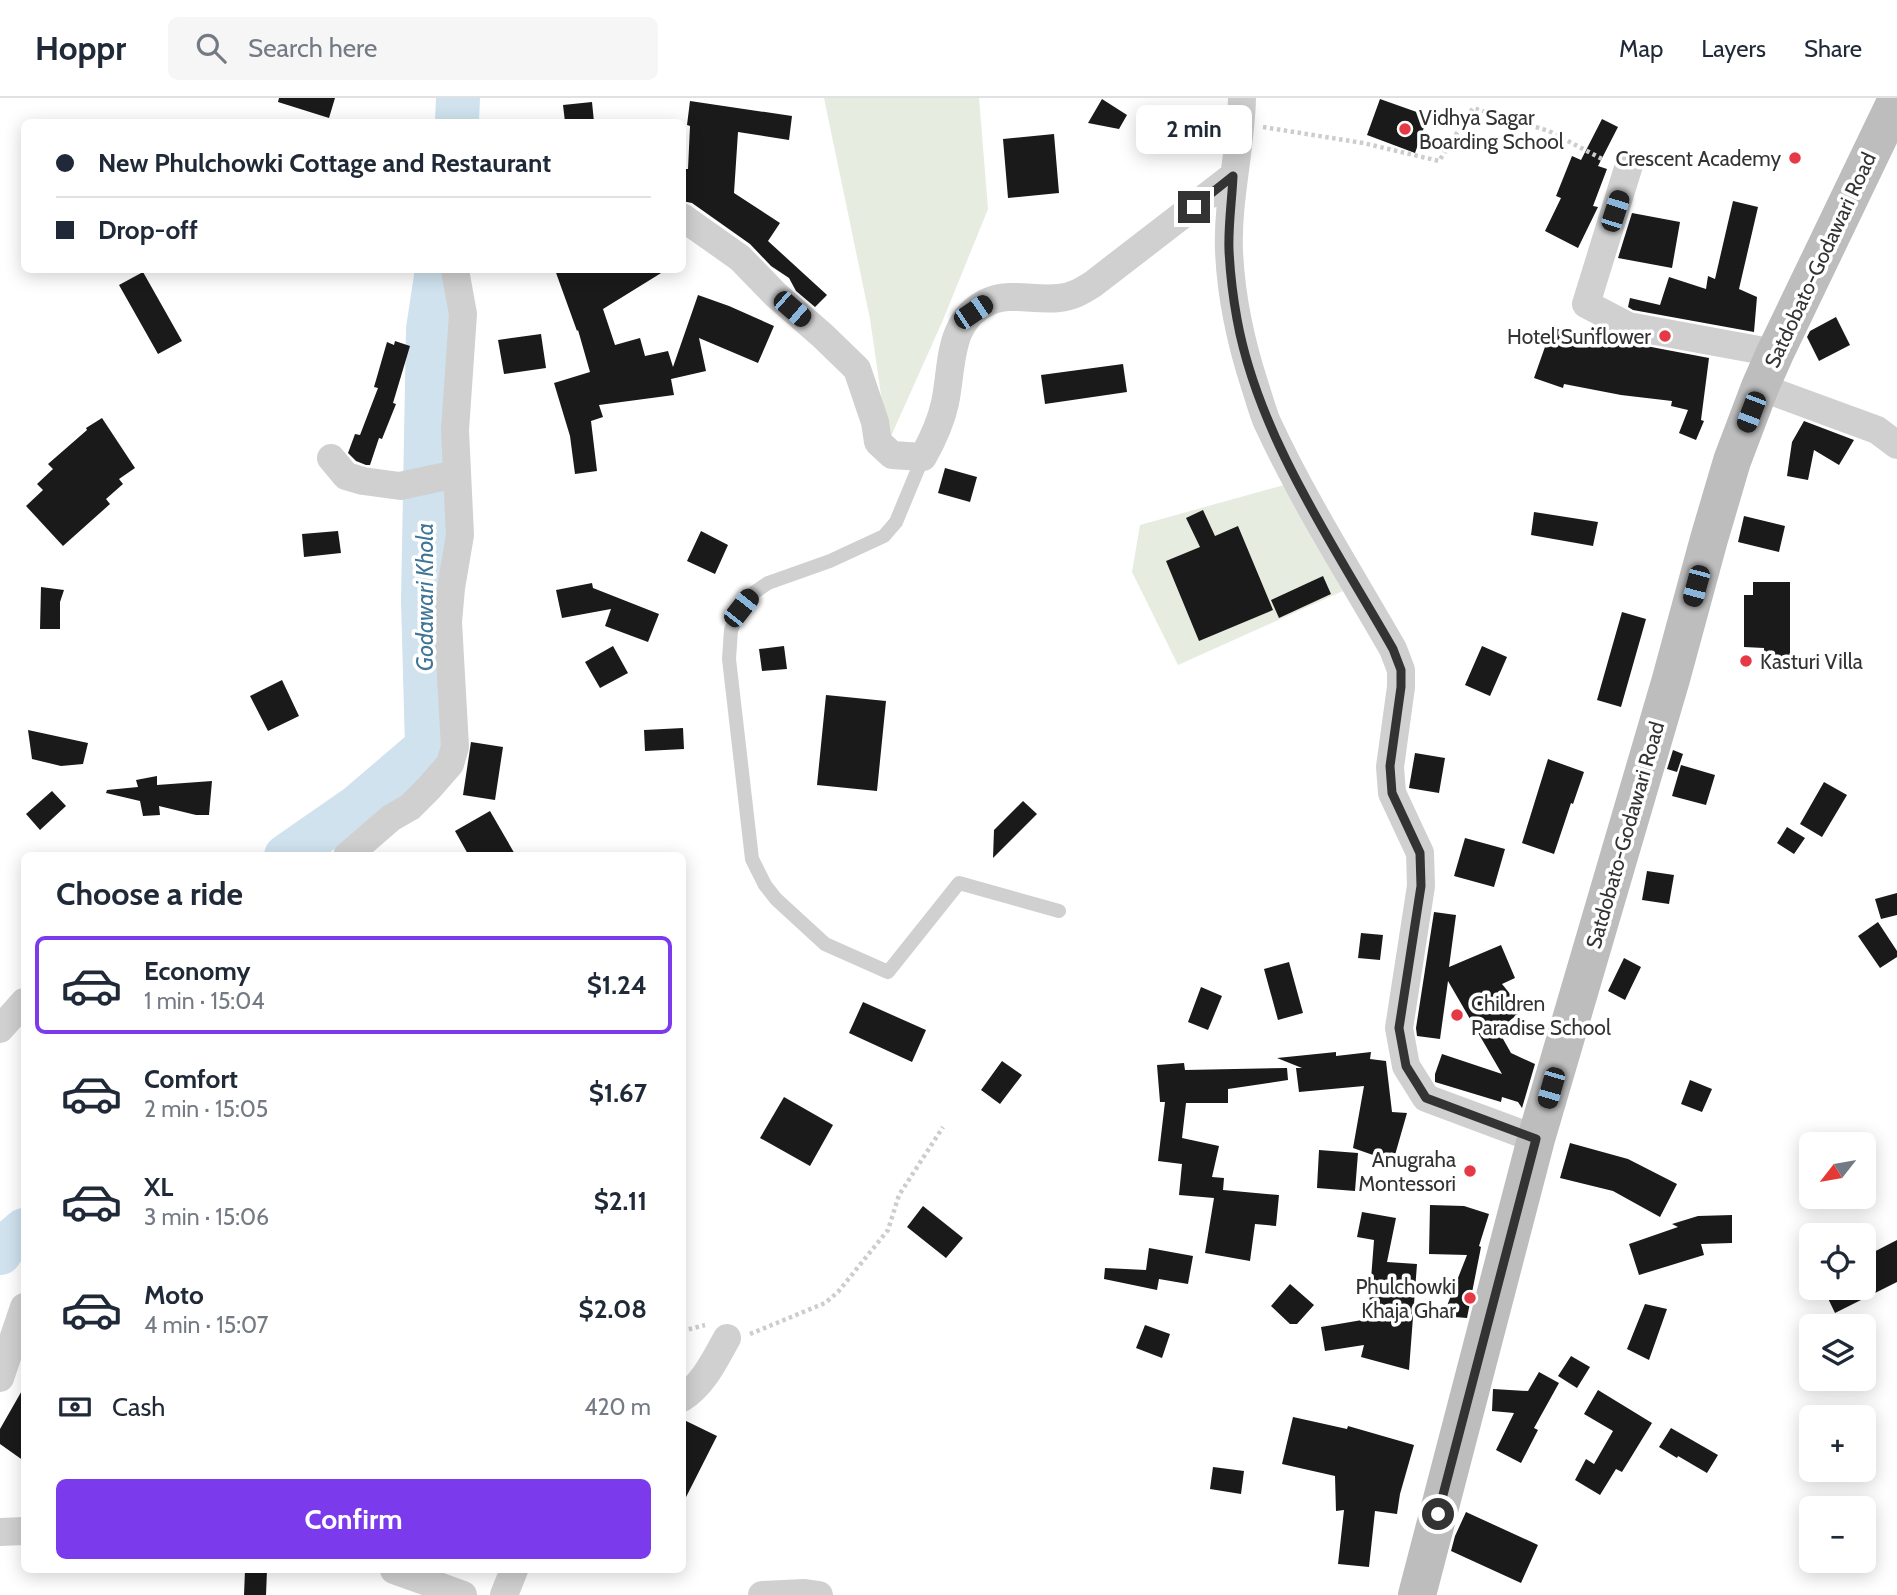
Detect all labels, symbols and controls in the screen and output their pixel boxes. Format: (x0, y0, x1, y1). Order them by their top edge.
search box (168, 17, 658, 80)
text: Hoppr (35, 28, 126, 68)
icon: search (192, 29, 230, 67)
text: Search here (248, 32, 377, 64)
text: Map (1619, 34, 1663, 63)
text: Layers (1701, 34, 1766, 63)
text: Share (1804, 34, 1862, 63)
callout: 2 min (1136, 105, 1252, 154)
place label: Vidhya Sagar Boarding School (1419, 105, 1564, 154)
text: 2 min (1166, 115, 1222, 143)
marker: Vidhya Sagar Boarding School (1397, 121, 1413, 137)
place label: Crescent Academy (1615, 146, 1781, 171)
text: New Phulchowki Cottage and Restaurant (98, 147, 551, 179)
street label: Satdobato-Godawari Road (1759, 148, 1881, 372)
marker: Crescent Academy (1787, 150, 1803, 166)
car (1599, 188, 1632, 234)
route end (1178, 191, 1210, 223)
text: Drop-off (98, 214, 198, 246)
car (770, 287, 815, 331)
car (950, 292, 997, 332)
place label: Hotel Sunflower (1507, 324, 1651, 349)
marker: Hotel Sunflower (1657, 328, 1673, 344)
car (1734, 389, 1769, 435)
water label: Godawari Khola (411, 523, 439, 671)
car (1681, 563, 1712, 609)
car (720, 585, 763, 631)
place label: Kasturi Villa (1760, 649, 1863, 674)
marker: Kasturi Villa (1738, 653, 1754, 669)
street label: Satdobato-Godawari Road (1581, 719, 1669, 951)
text: Choose a ride (56, 874, 243, 913)
icon: car (60, 954, 123, 1017)
text: Economy (144, 955, 250, 987)
text: $1.24 (587, 969, 647, 1001)
text: 1 min · 15:04 (144, 987, 264, 1015)
place label: Children Paradise School (1471, 991, 1611, 1040)
marker: Children Paradise School (1449, 1007, 1465, 1023)
icon: car (60, 1062, 123, 1125)
text: Comfort (144, 1063, 238, 1095)
car (1536, 1065, 1567, 1111)
text: $1.67 (589, 1077, 647, 1109)
text: 2 min · 15:05 (144, 1095, 268, 1123)
north arrow (1799, 1132, 1876, 1209)
map controls (1799, 1132, 1876, 1573)
place label: Anugraha Montessori (1358, 1147, 1456, 1196)
marker: Anugraha Montessori (1462, 1163, 1478, 1179)
icon: car (60, 1170, 123, 1233)
text: XL (144, 1171, 173, 1203)
text: $2.11 (594, 1185, 647, 1217)
text: 3 min · 15:06 (144, 1203, 269, 1231)
button: locate (1799, 1223, 1876, 1300)
place label: Phulchowki Khaja Ghar (1355, 1274, 1456, 1324)
icon: car (60, 1278, 123, 1341)
text: Moto (144, 1279, 204, 1311)
marker: Phulchowki Khaja Ghar (1462, 1290, 1478, 1306)
text: $2.08 (579, 1293, 647, 1325)
text: 4 min · 15:07 (144, 1311, 268, 1339)
button: layers (1799, 1314, 1876, 1391)
icon: cash (56, 1388, 94, 1426)
text: Cash (112, 1391, 165, 1423)
text: 420 m (584, 1393, 651, 1421)
button: + (1799, 1405, 1876, 1482)
button: Confirm (56, 1479, 651, 1559)
button: − (1799, 1496, 1876, 1573)
route start (1422, 1498, 1454, 1530)

